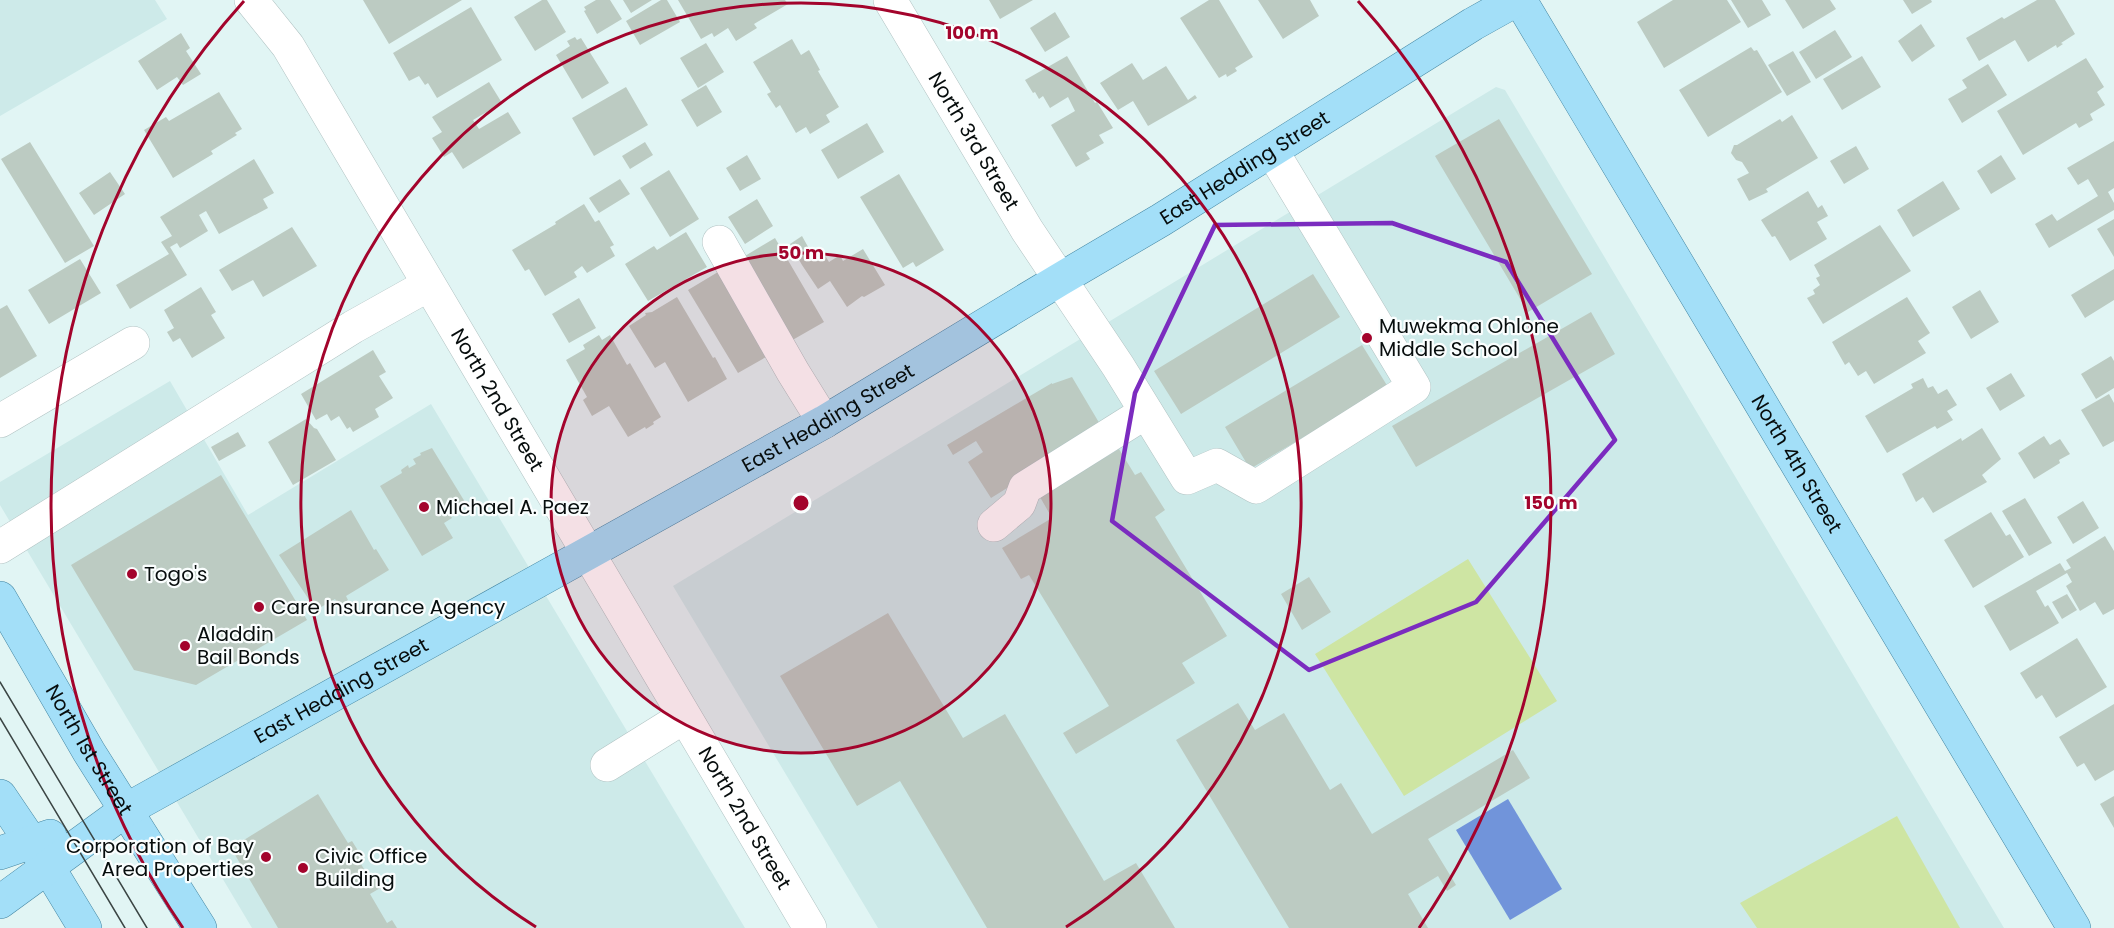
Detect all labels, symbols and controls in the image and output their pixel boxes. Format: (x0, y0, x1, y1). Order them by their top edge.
text: 100 m (945, 20, 999, 45)
street label: North 3rd Street (922, 67, 1026, 215)
street label: East Hedding Street (1154, 104, 1335, 231)
text: 50 m (778, 240, 824, 265)
place label: Muwekma Ohlone Middle School (1379, 312, 1559, 363)
street label: North 2nd Street (444, 323, 551, 476)
marker: Muwekma Ohlone Middle School (1360, 331, 1374, 345)
street label: East Hedding Street (737, 357, 919, 479)
street label: North 4th Street (1745, 389, 1849, 538)
text: 150 m (1524, 490, 1578, 515)
place label: Michael A. Paez (436, 493, 589, 521)
centre of rings (791, 493, 811, 513)
marker: Michael A. Paez (417, 500, 431, 514)
place label: Togo's (144, 560, 208, 588)
marker: Togo's (125, 567, 139, 581)
place label: Care Insurance Agency (271, 593, 505, 621)
marker: Care Insurance Agency (252, 600, 266, 614)
place label: Aladdin Bail Bonds (197, 620, 300, 671)
street label: East Hedding Street (249, 631, 433, 750)
marker: Aladdin Bail Bonds (178, 639, 192, 653)
street label: North 1st Street (39, 679, 139, 820)
street label: North 2nd Street (692, 741, 798, 895)
place label: Corporation of Bay Area Properties (66, 832, 254, 883)
place label: Civic Office Building (315, 842, 427, 893)
marker: Corporation of Bay Area Properties (259, 850, 273, 864)
marker: Civic Office Building (296, 861, 310, 875)

